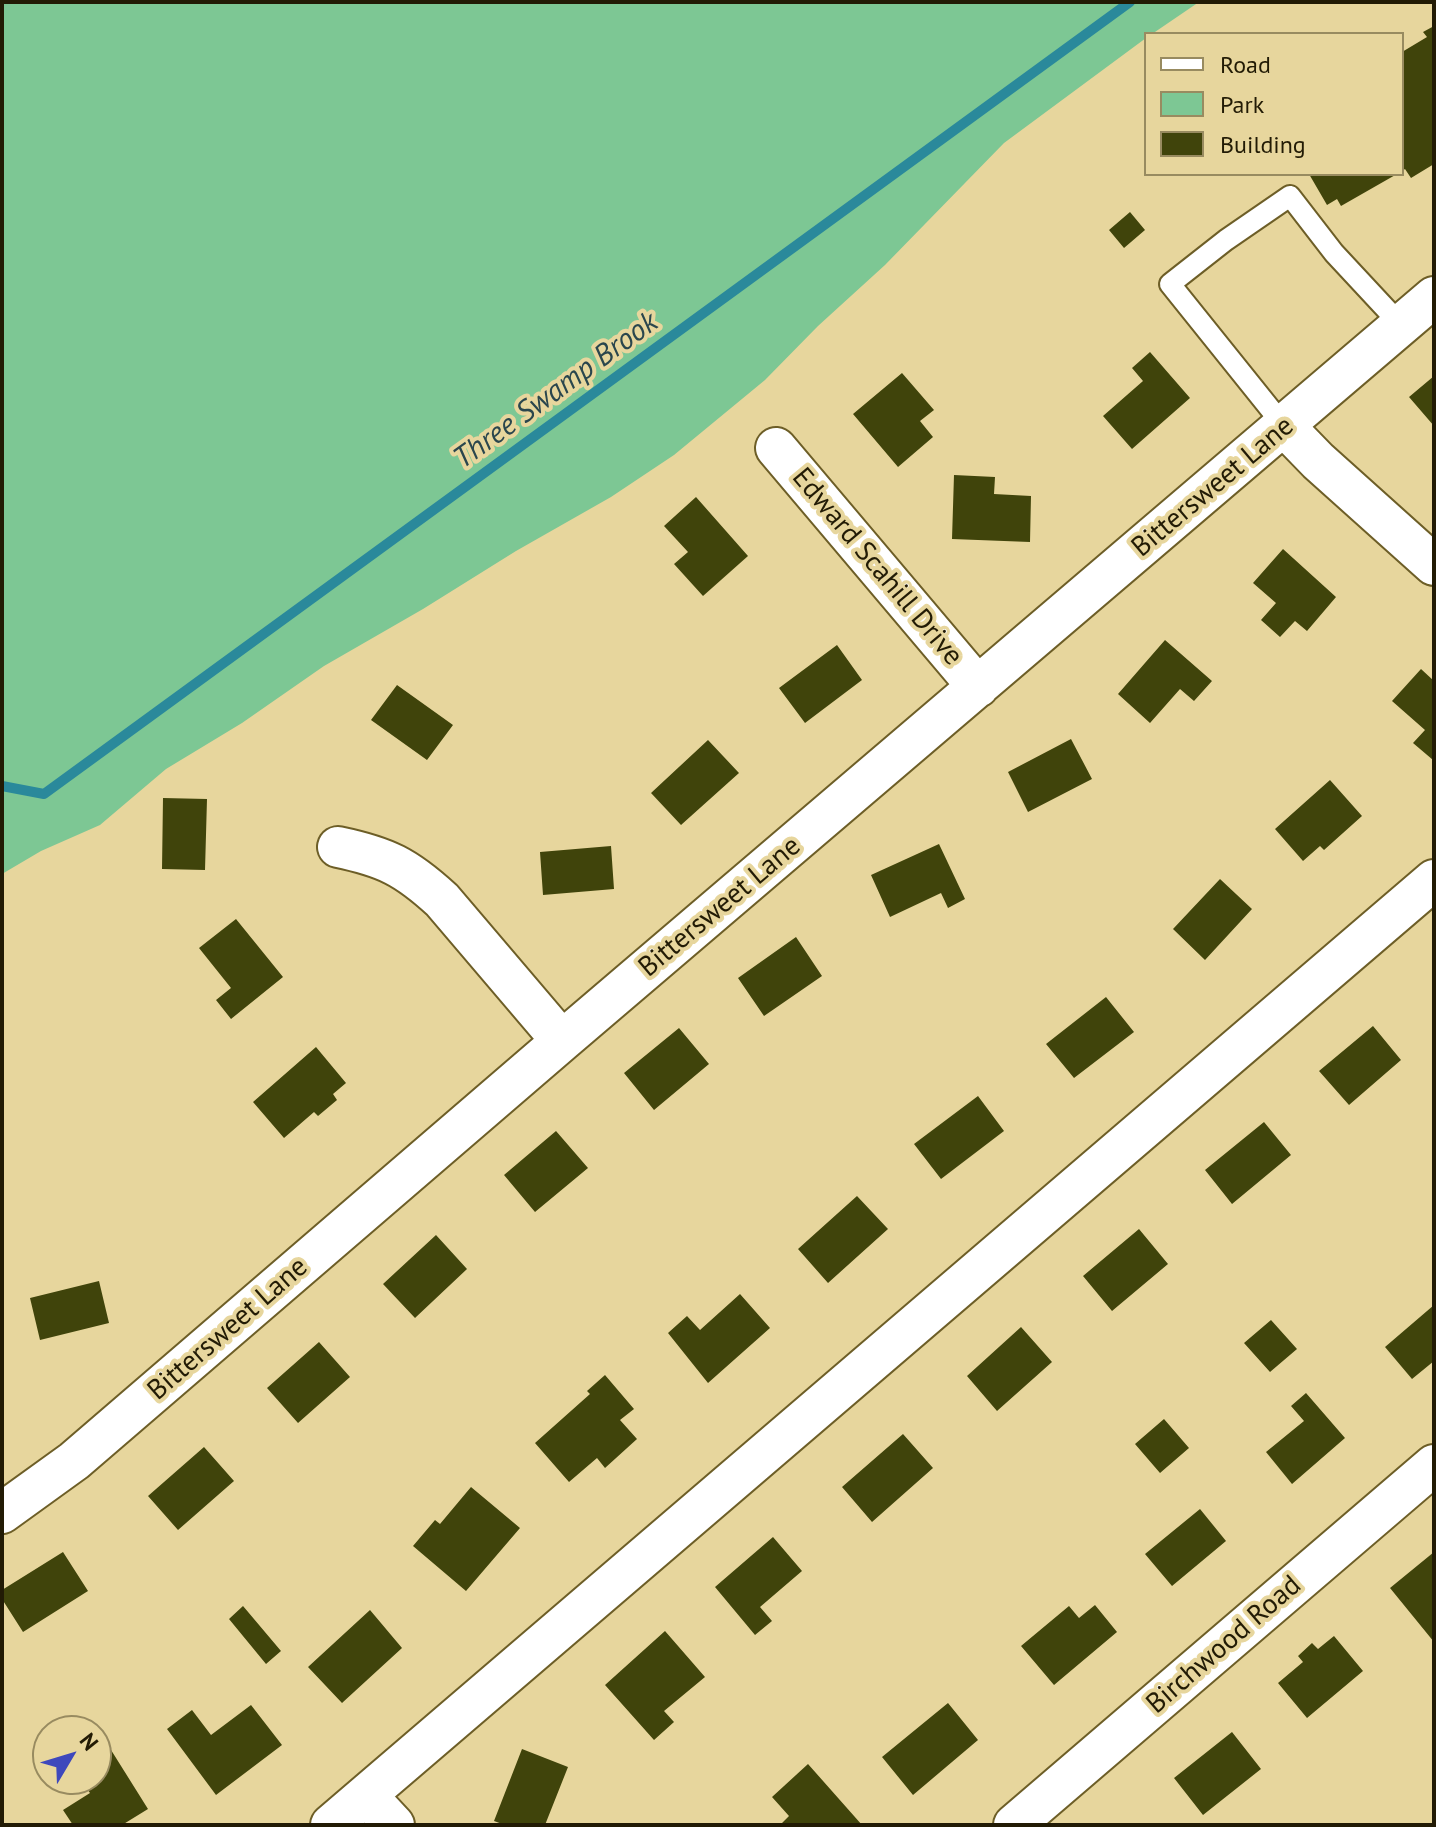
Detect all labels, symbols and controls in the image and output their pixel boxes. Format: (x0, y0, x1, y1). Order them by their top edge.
legend (1144, 32, 1404, 176)
text: Road (1220, 49, 1271, 80)
text: Park (1220, 89, 1264, 120)
text: Building (1220, 129, 1306, 160)
water label: Three Swamp Brook (447, 305, 665, 477)
street label: Bittersweet Lane (1125, 410, 1301, 564)
street label: Edward Scahill Drive (785, 461, 969, 673)
street label: Bittersweet Lane (632, 830, 808, 984)
street label: Bittersweet Lane (141, 1250, 315, 1408)
street label: Birchwood Road (1140, 1569, 1308, 1721)
north arrow (32, 1715, 112, 1795)
text: N (74, 1727, 105, 1756)

